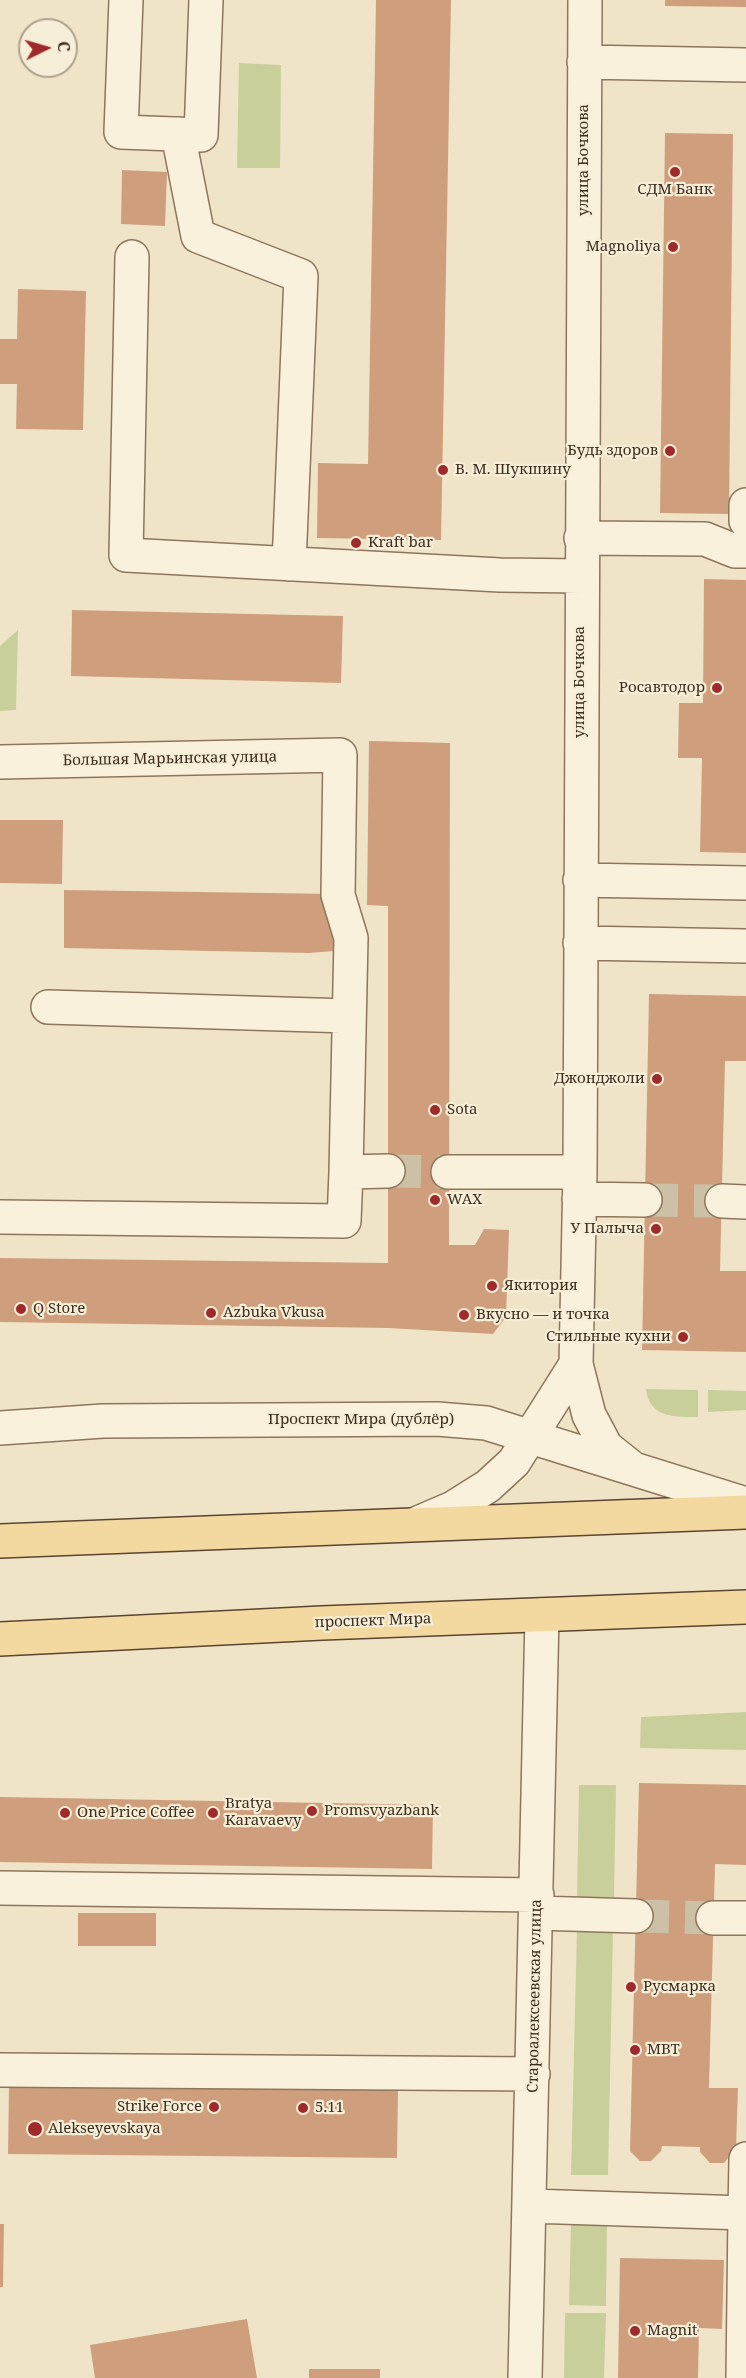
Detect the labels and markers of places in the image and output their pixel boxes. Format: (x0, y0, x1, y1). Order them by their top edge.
marker: СДМ Банк (668, 165, 682, 179)
place label: СДМ Банк (637, 181, 713, 199)
place label: Magnoliya (586, 238, 661, 256)
marker: Magnoliya (666, 240, 680, 254)
place label: Будь здоров (567, 442, 658, 460)
marker: Будь здоров (663, 444, 677, 458)
place label: В. М. Шукшину (455, 461, 571, 479)
marker: В. М. Шукшину (436, 463, 450, 477)
place label: Kraft bar (368, 534, 433, 552)
marker: Kraft bar (349, 536, 363, 550)
place label: Росавтодор (619, 679, 705, 697)
marker: Росавтодор (710, 681, 724, 695)
place label: Джонджоли (554, 1070, 645, 1088)
marker: Джонджоли (650, 1072, 664, 1086)
place label: Sota (447, 1101, 478, 1119)
marker: Sota (428, 1103, 442, 1117)
place label: WAX (447, 1191, 482, 1209)
marker: WAX (428, 1193, 442, 1207)
place label: У Палыча (570, 1220, 644, 1238)
marker: У Палыча (649, 1222, 663, 1236)
place label: Якитория (504, 1277, 578, 1295)
marker: Якитория (485, 1279, 499, 1293)
place label: Q Store (33, 1300, 85, 1318)
marker: Q Store (14, 1302, 28, 1316)
place label: Azbuka Vkusa (223, 1304, 325, 1322)
marker: Azbuka Vkusa (204, 1306, 218, 1320)
place label: Вкусно — и точка (476, 1306, 610, 1324)
marker: Вкусно — и точка (457, 1308, 471, 1322)
place label: Стильные кухни (546, 1328, 671, 1346)
marker: Стильные кухни (676, 1330, 690, 1344)
place label: Bratya Karavaevy (225, 1795, 301, 1830)
place label: Promsvyazbank (324, 1802, 439, 1820)
place label: One Price Coffee (77, 1804, 194, 1822)
marker: Promsvyazbank (305, 1804, 319, 1818)
marker: One Price Coffee (58, 1806, 72, 1820)
marker: Bratya Karavaevy (206, 1806, 220, 1820)
place label: Русмарка (643, 1978, 716, 1996)
marker: Русмарка (624, 1980, 638, 1994)
place label: MBT (647, 2041, 680, 2059)
marker: MBT (628, 2043, 642, 2057)
place label: Strike Force (117, 2098, 202, 2116)
place label: 5.11 (315, 2099, 344, 2117)
marker: Strike Force (207, 2100, 221, 2114)
marker: 5.11 (296, 2101, 310, 2115)
marker: Alekseyevskaya (26, 2120, 44, 2138)
place label: Alekseyevskaya (48, 2120, 161, 2138)
place label: Magnit (647, 2322, 697, 2340)
marker: Magnit (628, 2324, 642, 2338)

